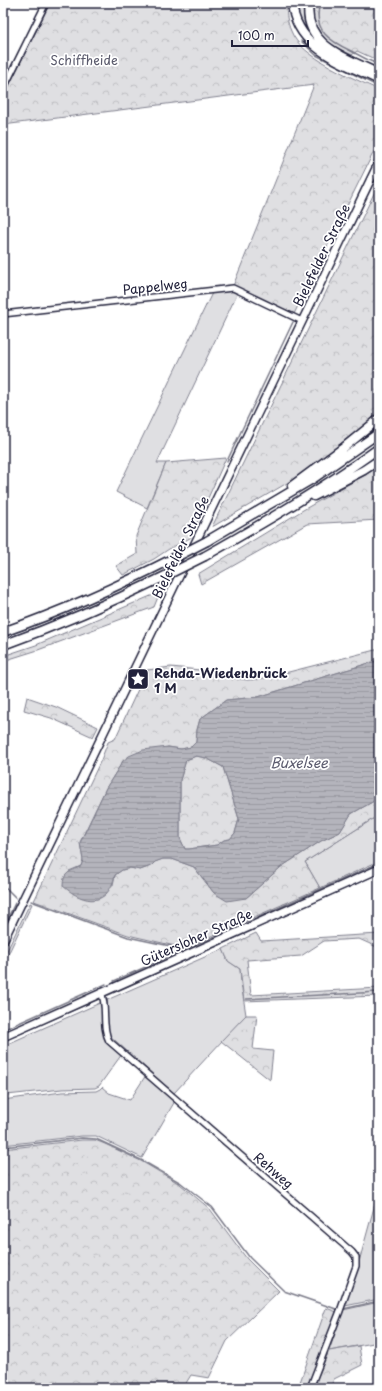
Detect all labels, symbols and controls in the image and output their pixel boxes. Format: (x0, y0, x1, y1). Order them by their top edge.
scale bar (232, 22, 308, 48)
text: 100 m (238, 26, 275, 44)
park label: Schiffheide (50, 50, 118, 69)
street label: Bielefelder Straße (288, 200, 354, 310)
street label: Pappelweg (122, 273, 188, 299)
street label: Bielefelder Straße (147, 492, 213, 602)
place label: Rehda-Wiedenbrück 1 M (154, 663, 288, 697)
place icon: Rehda-Wiedenbrück 1 M (125, 666, 151, 692)
water label: Buxelsee (270, 752, 329, 773)
street label: Gütersloher Straße (137, 904, 255, 970)
street label: Rehweg (250, 1147, 298, 1193)

